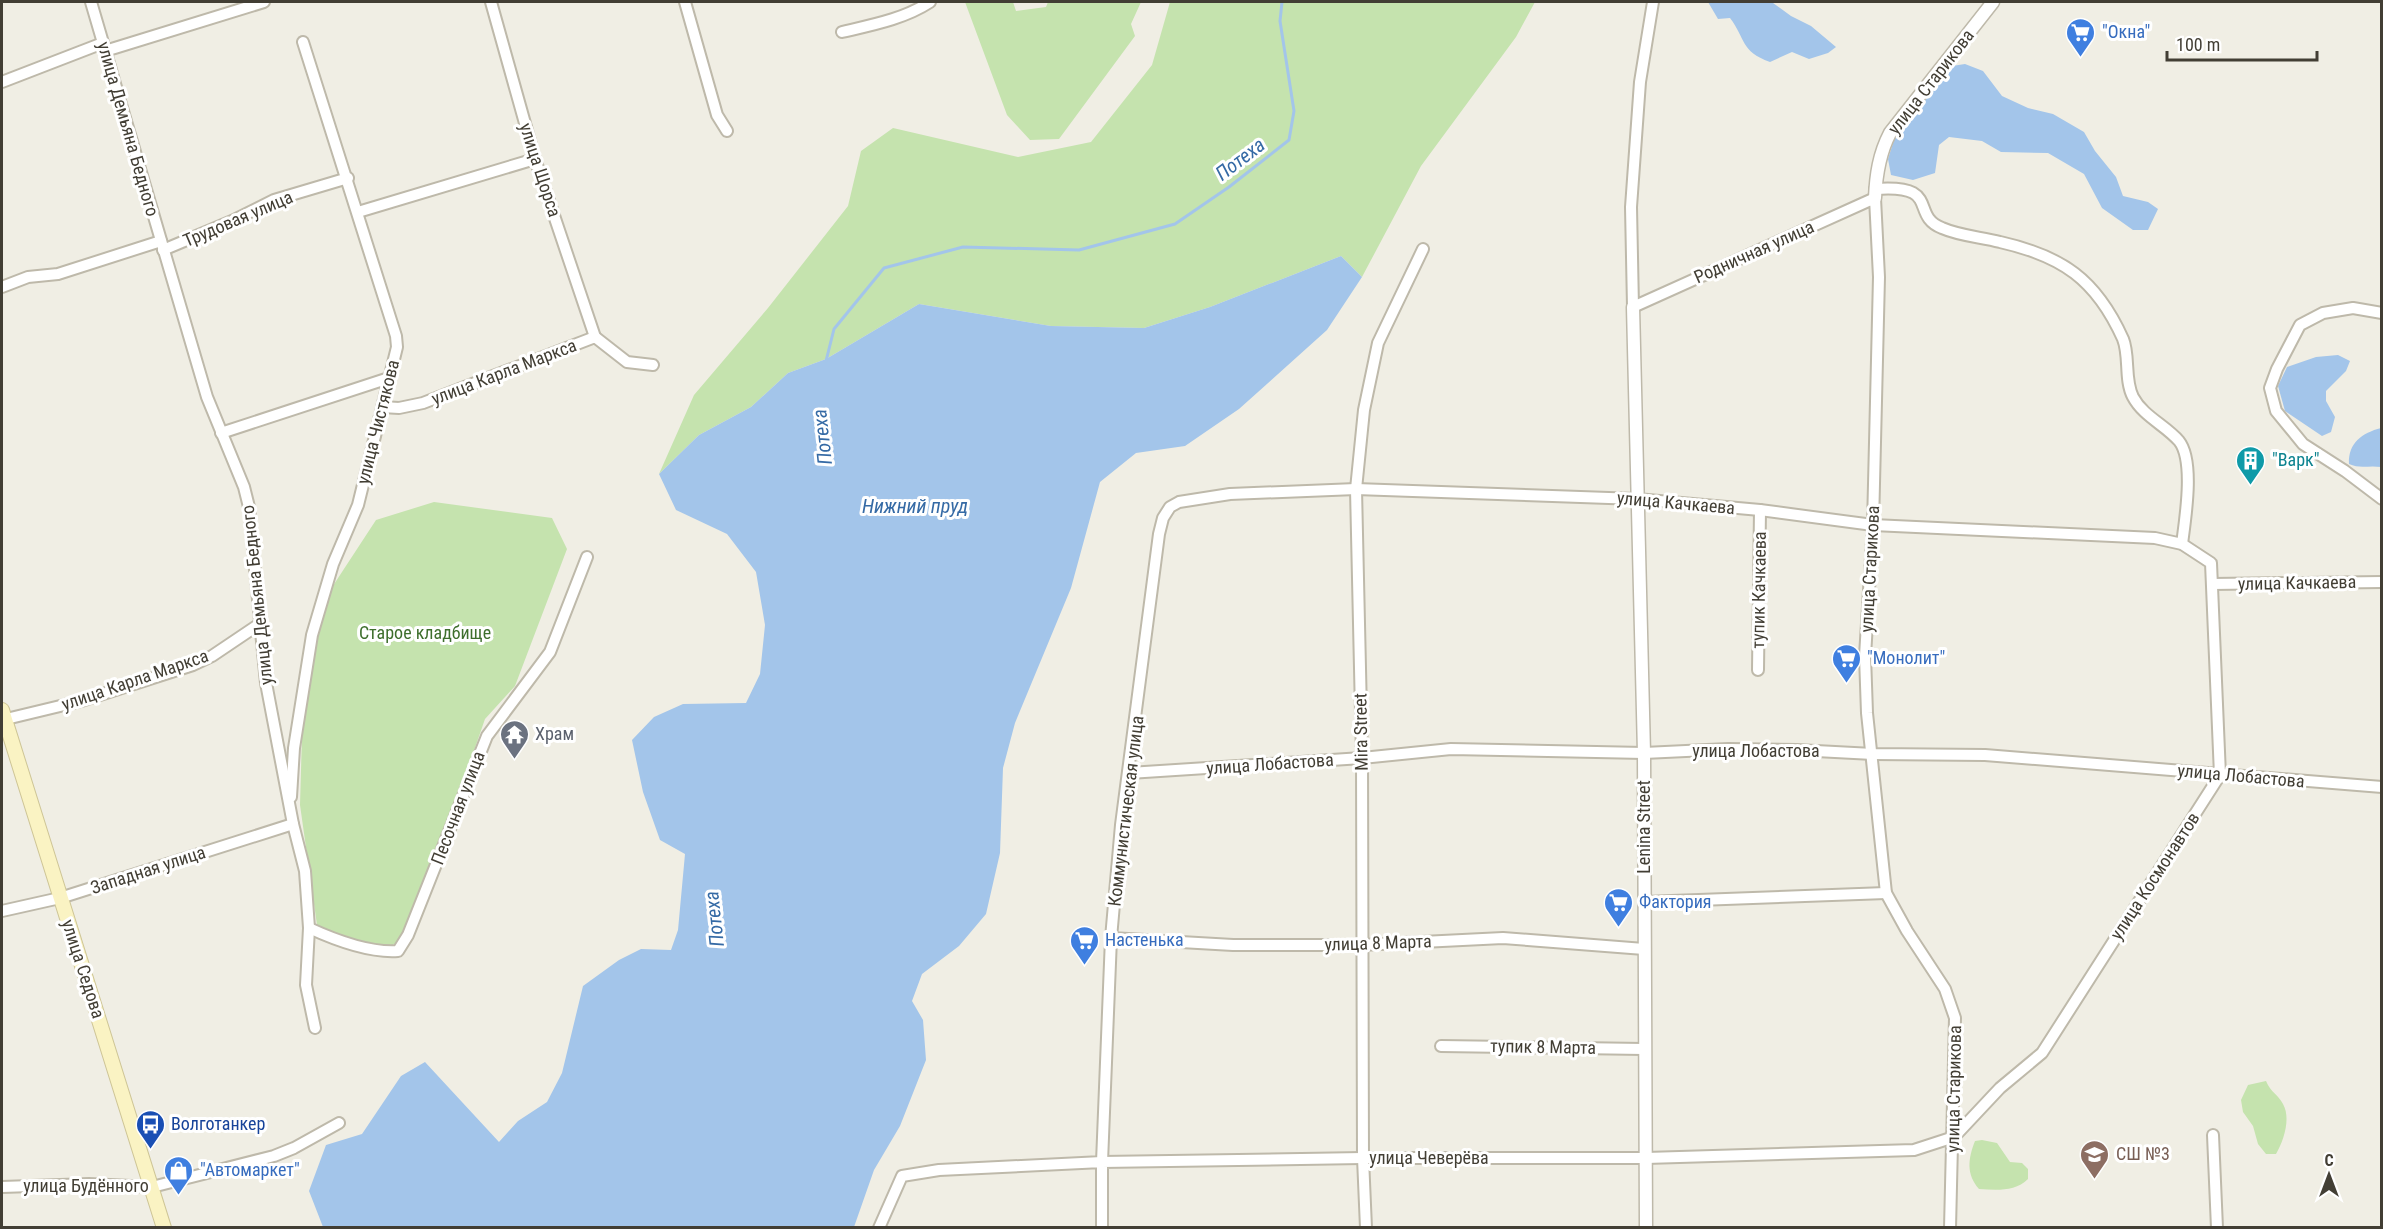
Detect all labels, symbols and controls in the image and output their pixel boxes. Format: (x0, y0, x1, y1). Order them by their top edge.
supermarket icon: "Окна" (2065, 16, 2097, 58)
place label: "Окна" (2102, 21, 2150, 42)
scale bar (2167, 24, 2317, 62)
street label: улица Старикова (1883, 25, 1978, 138)
text: 100 m (2176, 34, 2220, 55)
street label: улица Демьяна Бедного (94, 39, 163, 219)
street label: улица Щорса (515, 120, 566, 220)
water label: Потеха (1210, 133, 1270, 185)
street label: Трудовая улица (180, 186, 296, 251)
street label: Родничная улица (1691, 216, 1817, 287)
street label: улица Карла Маркса (428, 334, 579, 409)
street label: улица Чистякова (352, 357, 403, 486)
water label: Потеха (807, 408, 837, 466)
building icon: "Варк" (2235, 444, 2267, 486)
place label: "Варк" (2272, 449, 2320, 470)
street label: улица Качкаева (1616, 487, 1736, 518)
water label: Нижний пруд (862, 494, 968, 518)
street label: улица Демьяна Бедного (237, 504, 276, 686)
street label: улица Старикова (1856, 505, 1883, 633)
street label: тупик Качкаева (1747, 531, 1770, 649)
street label: улица Качкаева (2238, 571, 2356, 594)
park label: Старое кладбище (359, 622, 491, 643)
supermarket icon: "Монолит" (1830, 642, 1862, 684)
street label: улица Карла Маркса (59, 645, 211, 714)
place label: "Монолит" (1867, 647, 1945, 668)
street label: Mira Street (1349, 693, 1372, 771)
street label: Коммунистическая улица (1103, 714, 1148, 908)
temple icon: Храм (498, 718, 530, 760)
place label: Храм (535, 723, 574, 744)
street label: улица Лобастова (1692, 740, 1820, 761)
street label: Песочная улица (426, 748, 489, 867)
street label: улица Лобастова (1206, 749, 1334, 778)
street label: улица Лобастова (2177, 759, 2305, 792)
street label: Lenina Street (1633, 780, 1654, 874)
street label: улица Космонавтов (2106, 808, 2204, 943)
street label: Западная улица (88, 841, 208, 898)
supermarket icon: Фактория (1602, 886, 1634, 928)
water label: Потеха (699, 890, 729, 948)
place label: Фактория (1639, 891, 1712, 912)
street label: улица Седова (58, 917, 109, 1021)
supermarket icon: Настенька (1068, 924, 1100, 966)
place label: Настенька (1105, 929, 1184, 950)
street label: улица 8 Марта (1324, 930, 1432, 955)
street label: улица Старикова (1942, 1025, 1965, 1153)
street label: тупик 8 Марта (1490, 1035, 1596, 1058)
bus stop icon: Волготанкер (134, 1108, 166, 1150)
place label: Волготанкер (171, 1113, 266, 1134)
school or university icon: СШ №3 (2079, 1138, 2111, 1180)
place label: СШ №3 (2116, 1143, 2170, 1164)
north arrow (2299, 1145, 2359, 1205)
street label: улица Чеверёва (1369, 1147, 1489, 1168)
text: С (2324, 1151, 2334, 1170)
shop icon: "Автомаркет" (163, 1154, 195, 1196)
place label: "Автомаркет" (200, 1159, 300, 1180)
street label: улица Будённого (23, 1175, 149, 1196)

